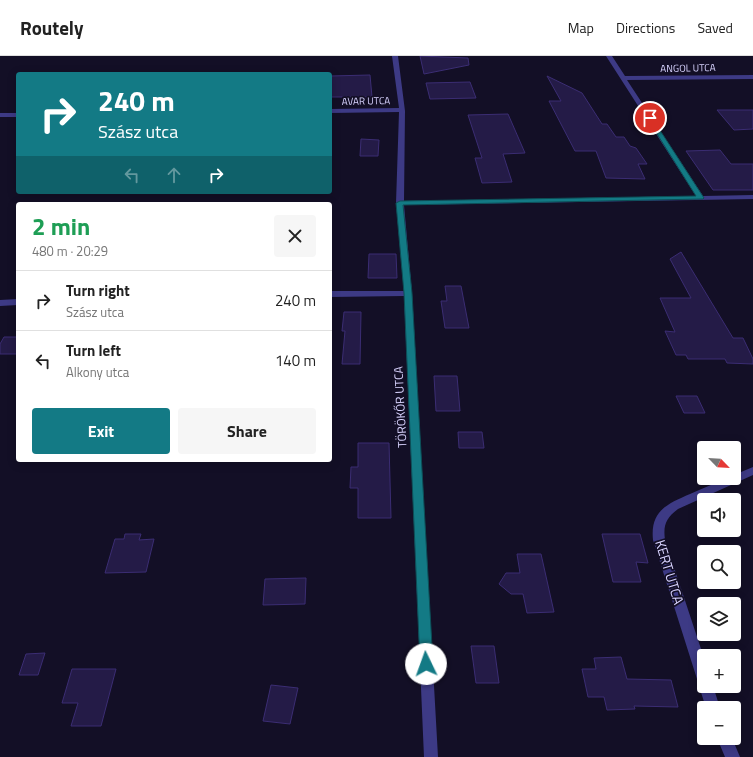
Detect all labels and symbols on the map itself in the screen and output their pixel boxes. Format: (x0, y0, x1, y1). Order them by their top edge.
street label: ANGOL UTCA (660, 60, 716, 76)
street label: AVAR UTCA (342, 93, 390, 109)
pin (633, 101, 667, 135)
street label: TÖRÖKŐR UTCA (388, 366, 412, 448)
north arrow (697, 441, 741, 485)
street label: KERT UTCA (650, 537, 690, 608)
position arrow (405, 643, 447, 685)

